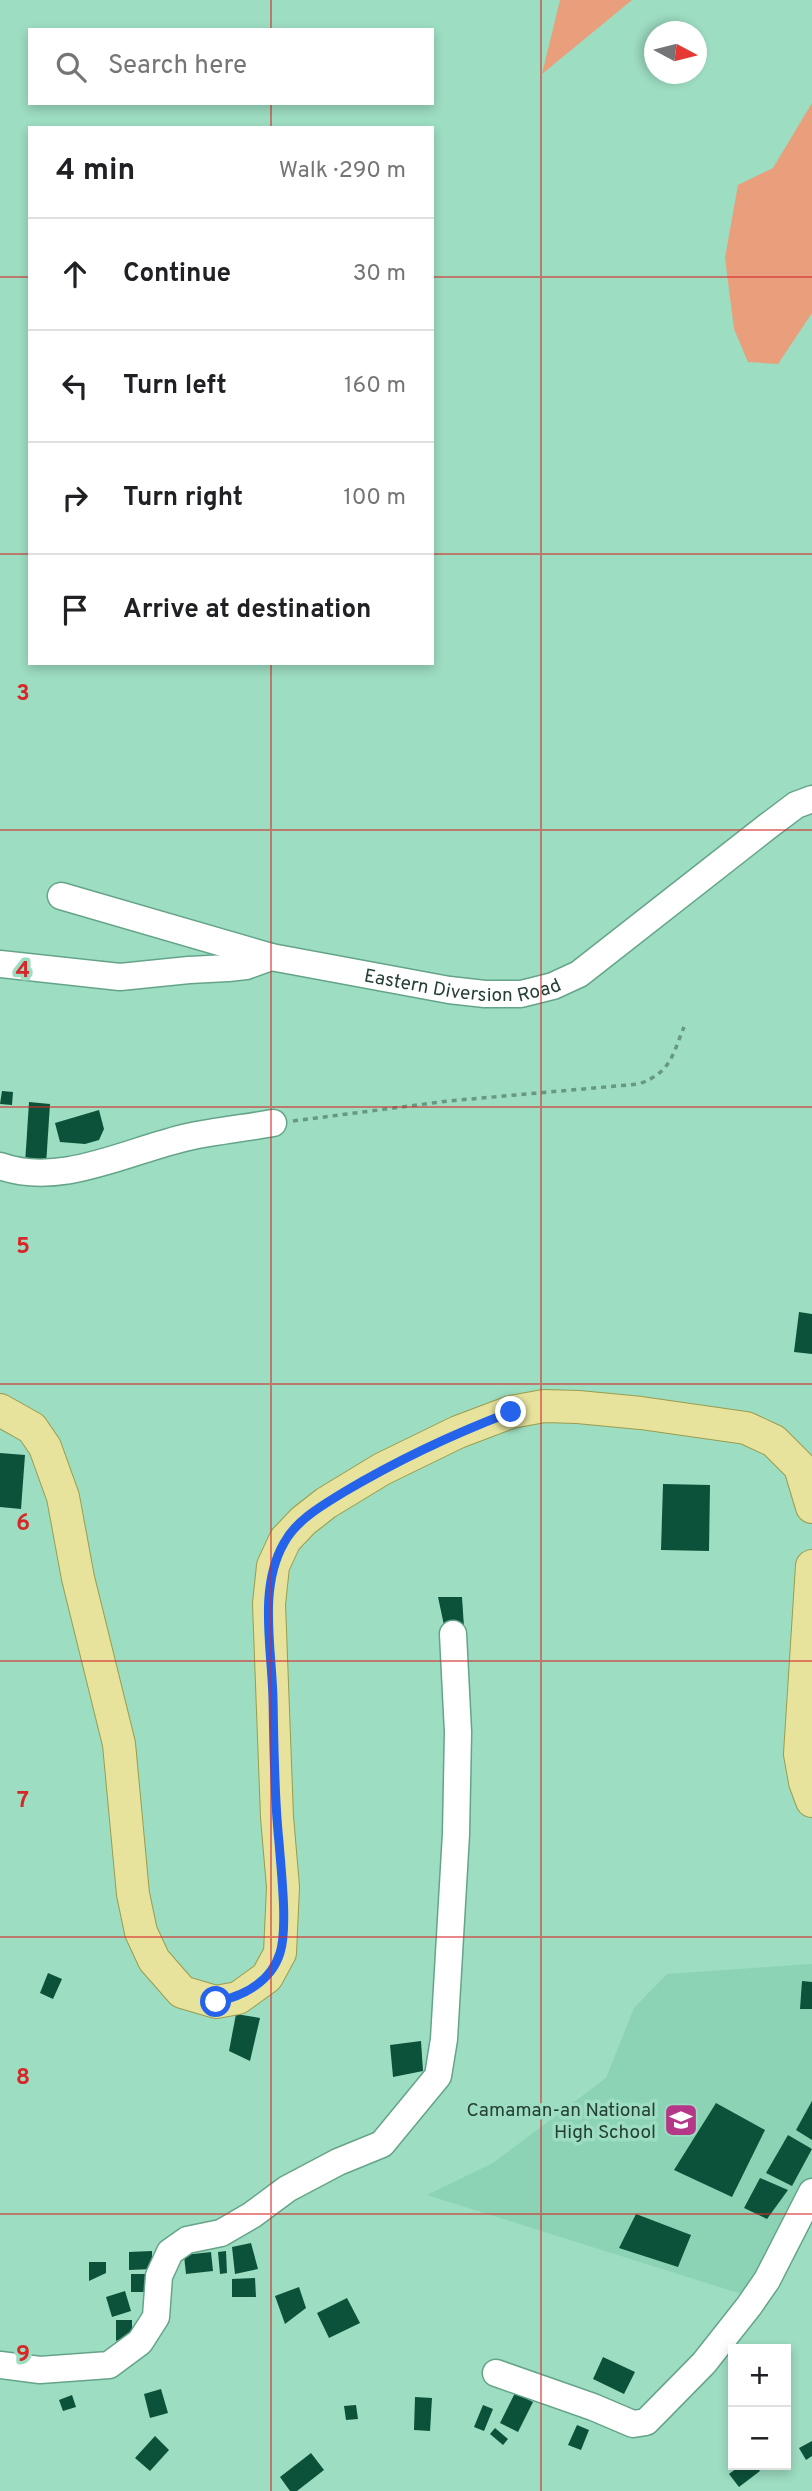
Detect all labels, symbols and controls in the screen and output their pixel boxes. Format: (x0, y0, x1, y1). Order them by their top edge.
north arrow (644, 21, 707, 84)
search box (28, 28, 434, 105)
icon: search (52, 48, 90, 86)
text: Search here (108, 50, 247, 83)
text: 4 min (56, 153, 135, 190)
text: Walk · 290 m (279, 157, 406, 186)
icon: ahead (56, 255, 94, 293)
text: Continue (123, 258, 231, 291)
text: 30 m (353, 260, 406, 289)
icon: left (56, 367, 94, 405)
text: Turn left (123, 370, 227, 403)
text: 160 m (344, 372, 406, 401)
icon: right (56, 479, 94, 517)
text: Turn right (123, 482, 243, 515)
text: 100 m (343, 484, 406, 513)
icon: arrive (56, 591, 94, 629)
text: Arrive at destination (123, 594, 371, 627)
text: 3 (16, 680, 30, 709)
text: 4 (16, 957, 30, 986)
street label: Eastern Diversion Road (362, 965, 565, 1008)
text: 5 (16, 1233, 30, 1262)
route end (495, 1396, 526, 1427)
text: 6 (16, 1510, 30, 1539)
text: 7 (17, 1787, 29, 1816)
route start (200, 1986, 231, 2017)
text: 8 (16, 2064, 30, 2093)
place label: Camaman-an National High School (466, 2099, 656, 2145)
school or university icon: Camaman-an National High School (662, 2101, 700, 2139)
text: 9 (16, 2341, 30, 2370)
map controls (728, 2344, 791, 2470)
button: + (728, 2344, 791, 2407)
button: − (728, 2407, 791, 2470)

